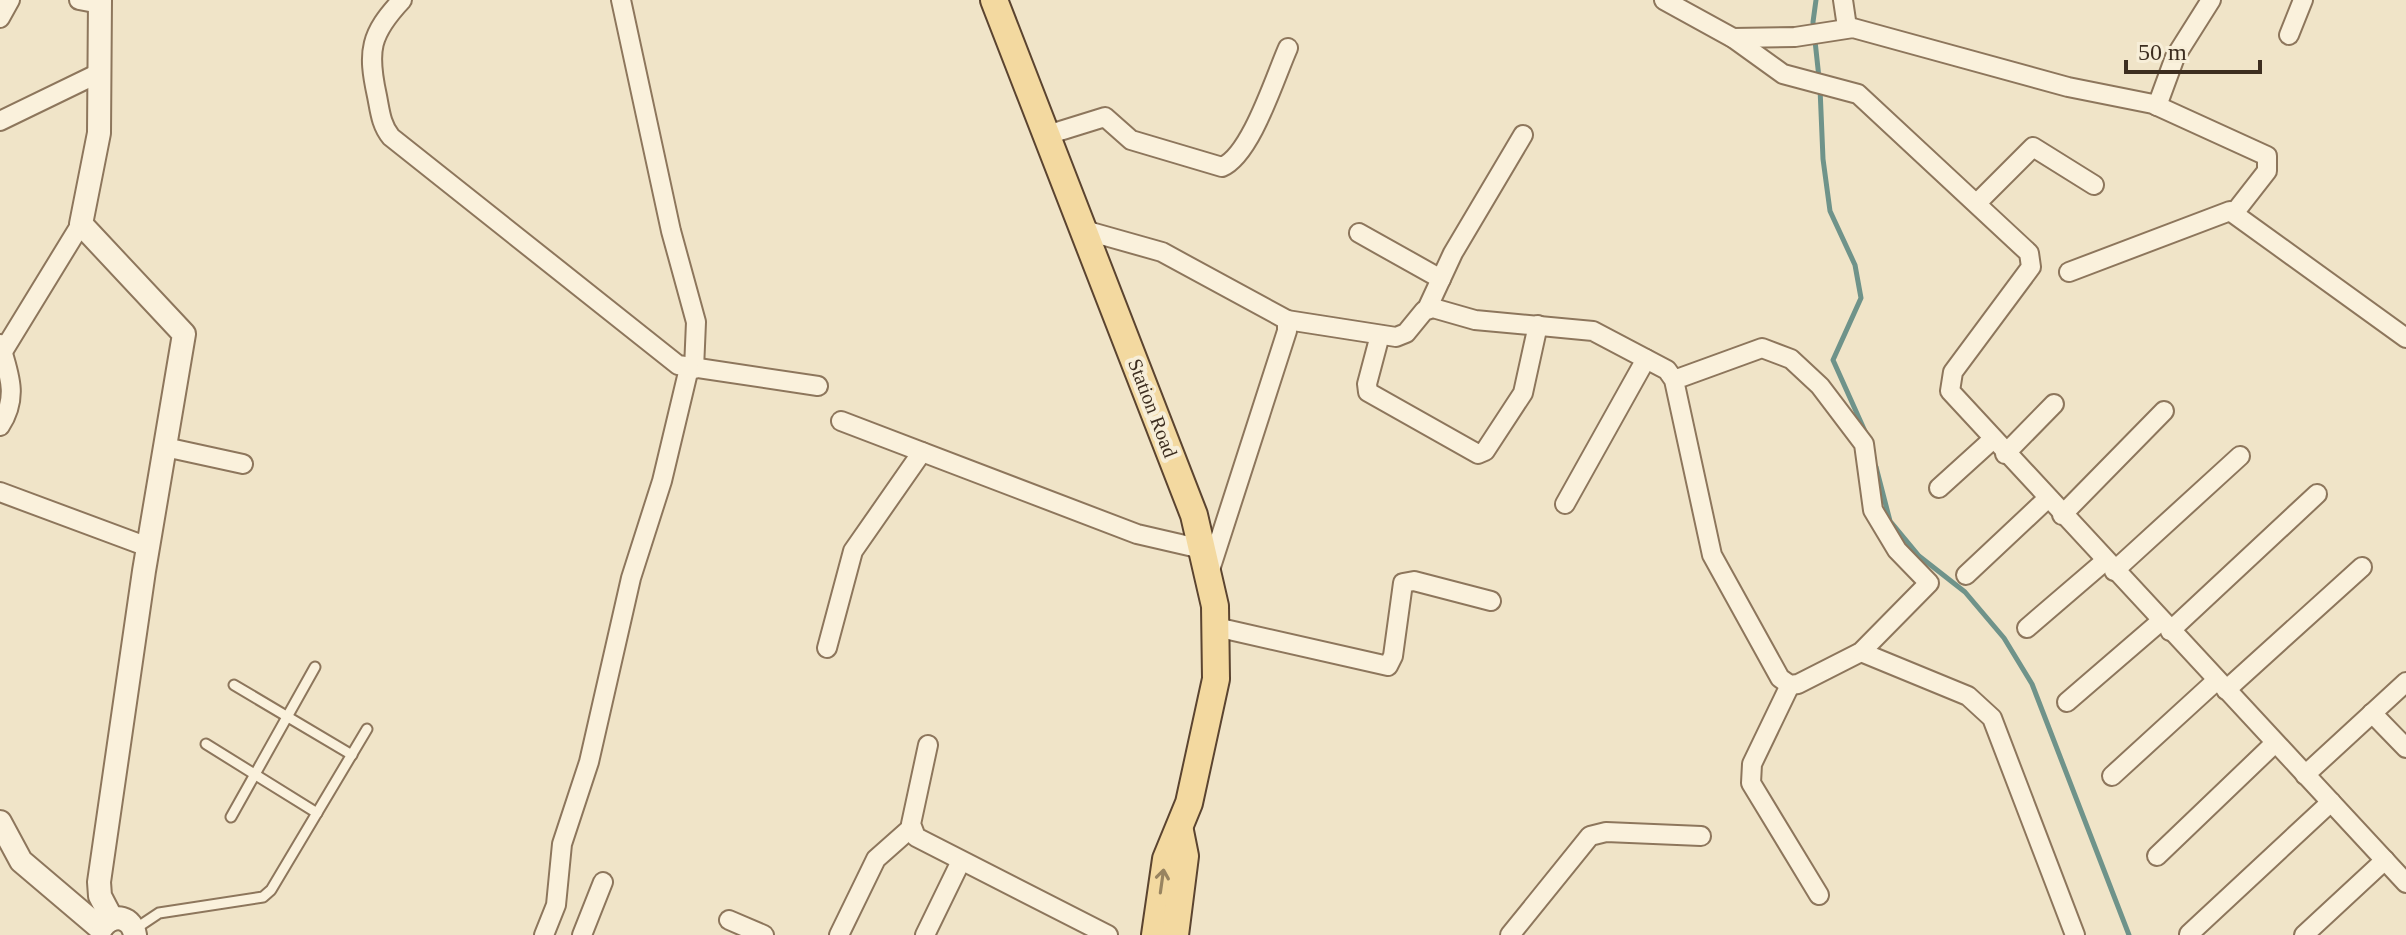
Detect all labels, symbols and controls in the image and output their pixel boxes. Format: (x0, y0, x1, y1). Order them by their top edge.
scale bar (2126, 24, 2260, 74)
text: 50 m (2138, 39, 2187, 65)
street label: Station Road (1124, 356, 1182, 460)
one-way arrow (1155, 869, 1170, 895)

